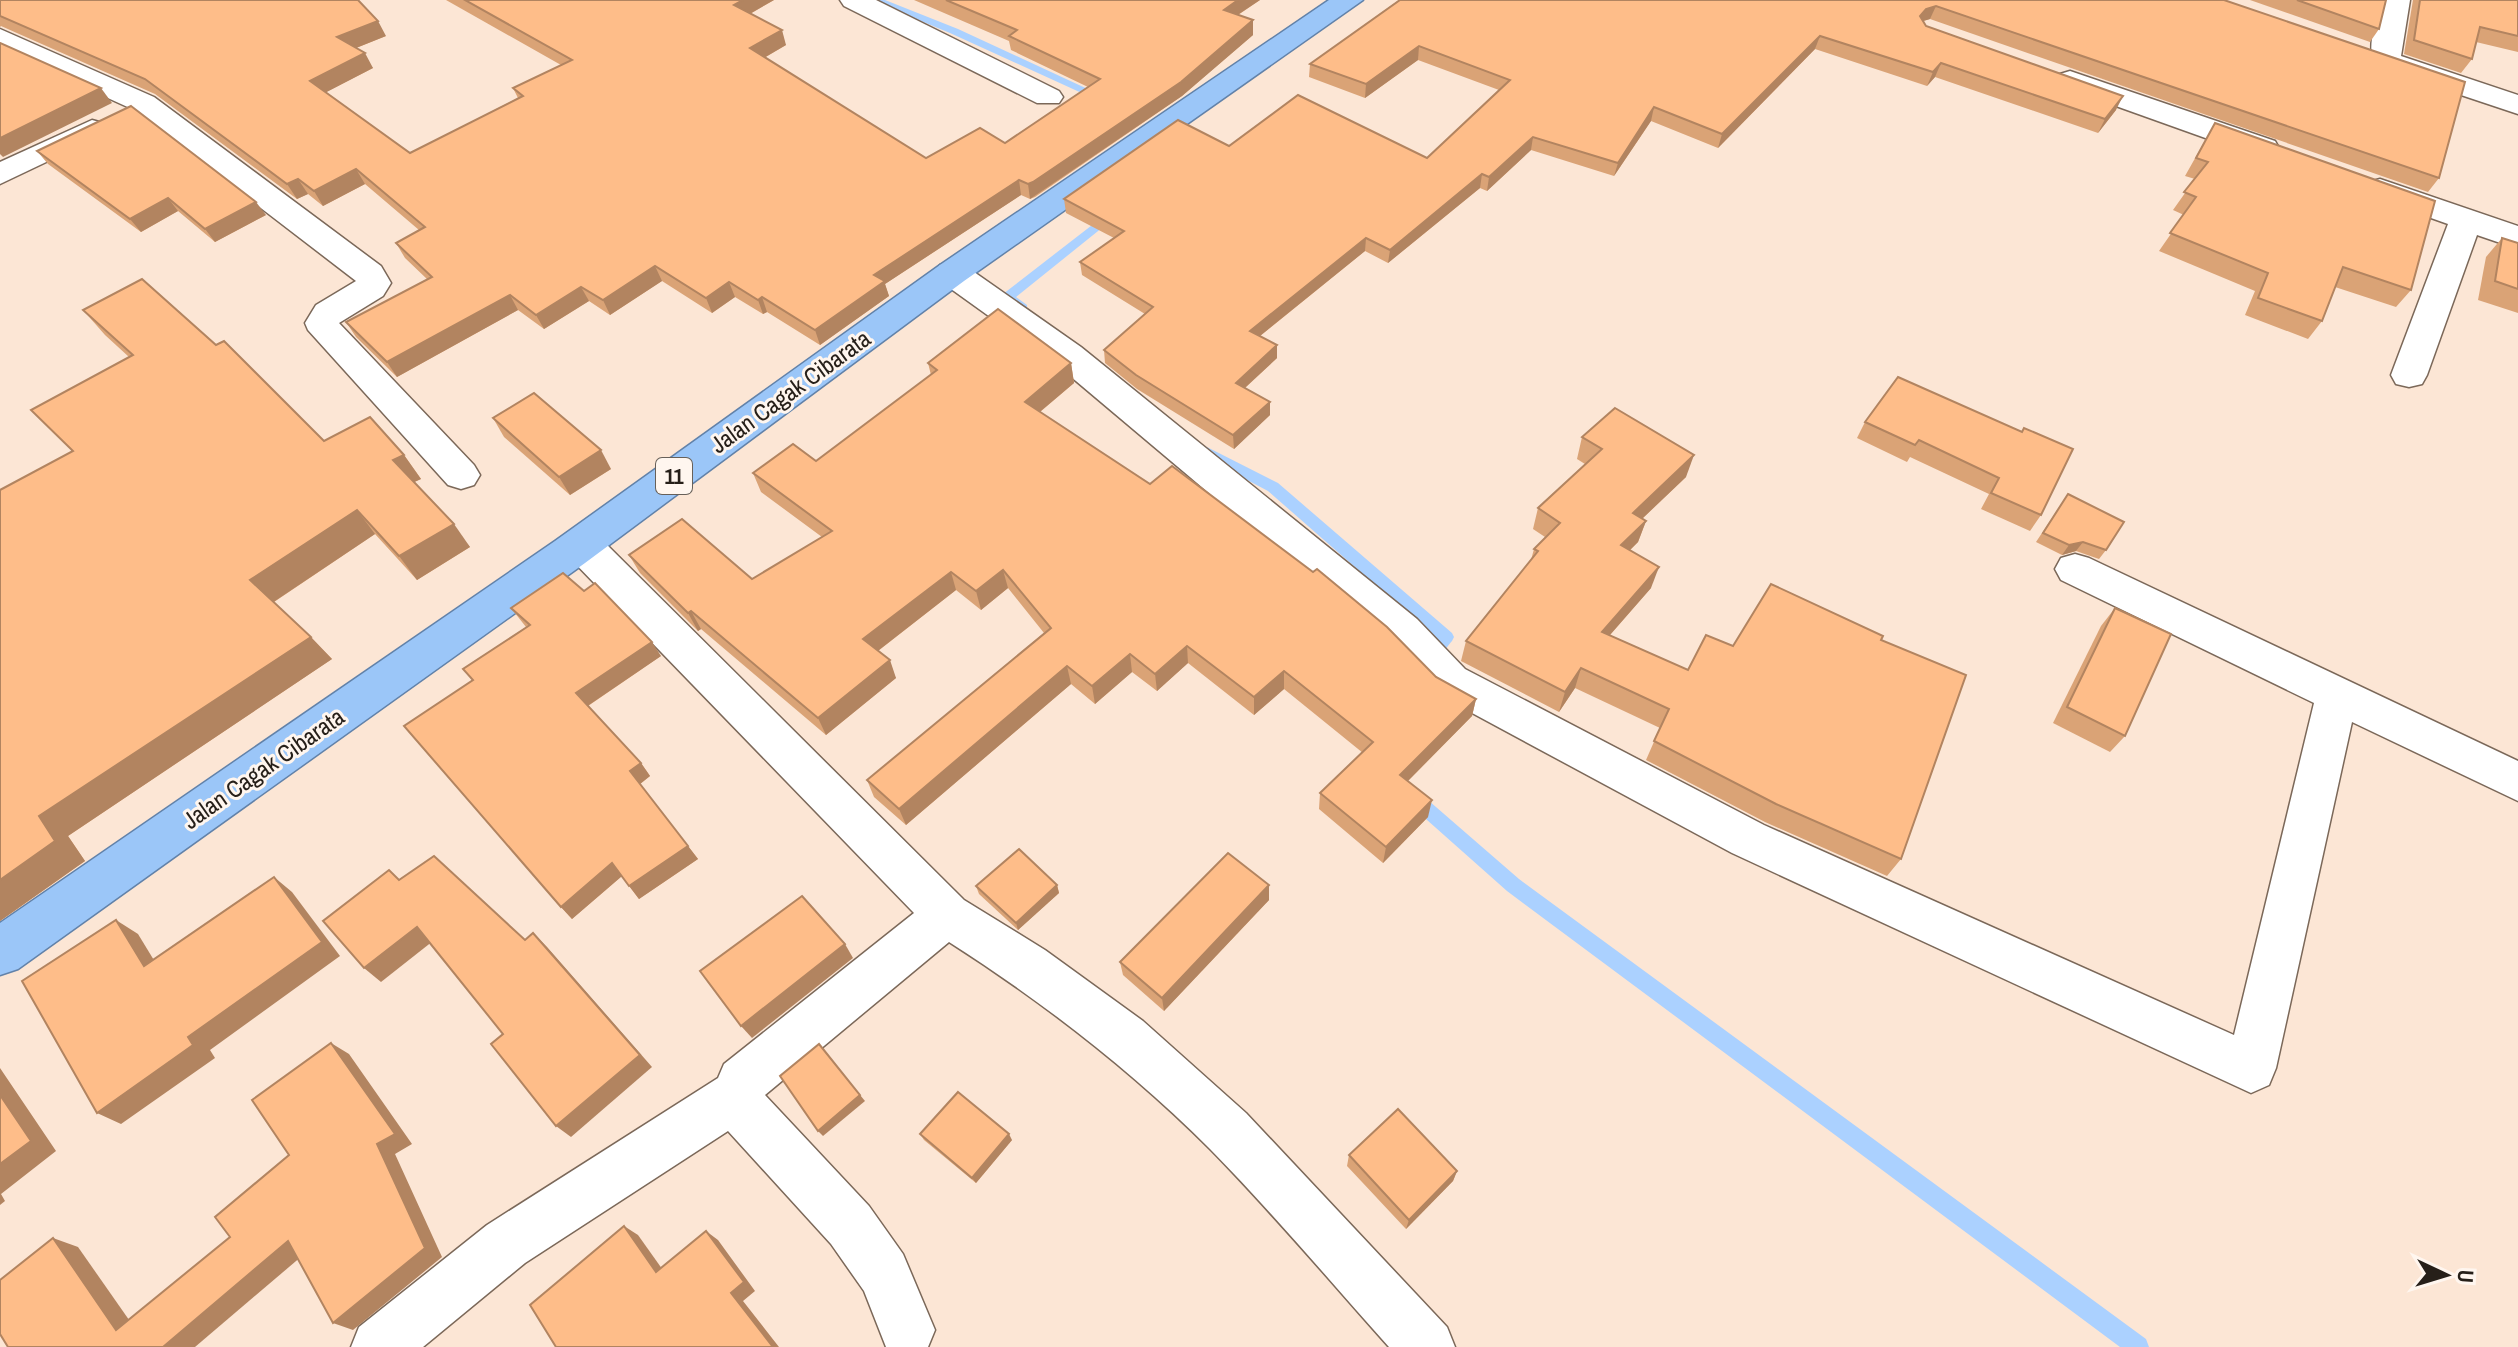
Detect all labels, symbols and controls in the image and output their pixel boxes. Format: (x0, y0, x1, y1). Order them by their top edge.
street label: Jalan Cagak Cibarata (704, 322, 876, 460)
road number: 11 (656, 458, 692, 494)
street label: Jalan Cagak Cibarata (176, 700, 350, 836)
north arrow (2406, 1235, 2486, 1315)
text: U (2451, 1269, 2481, 1284)

